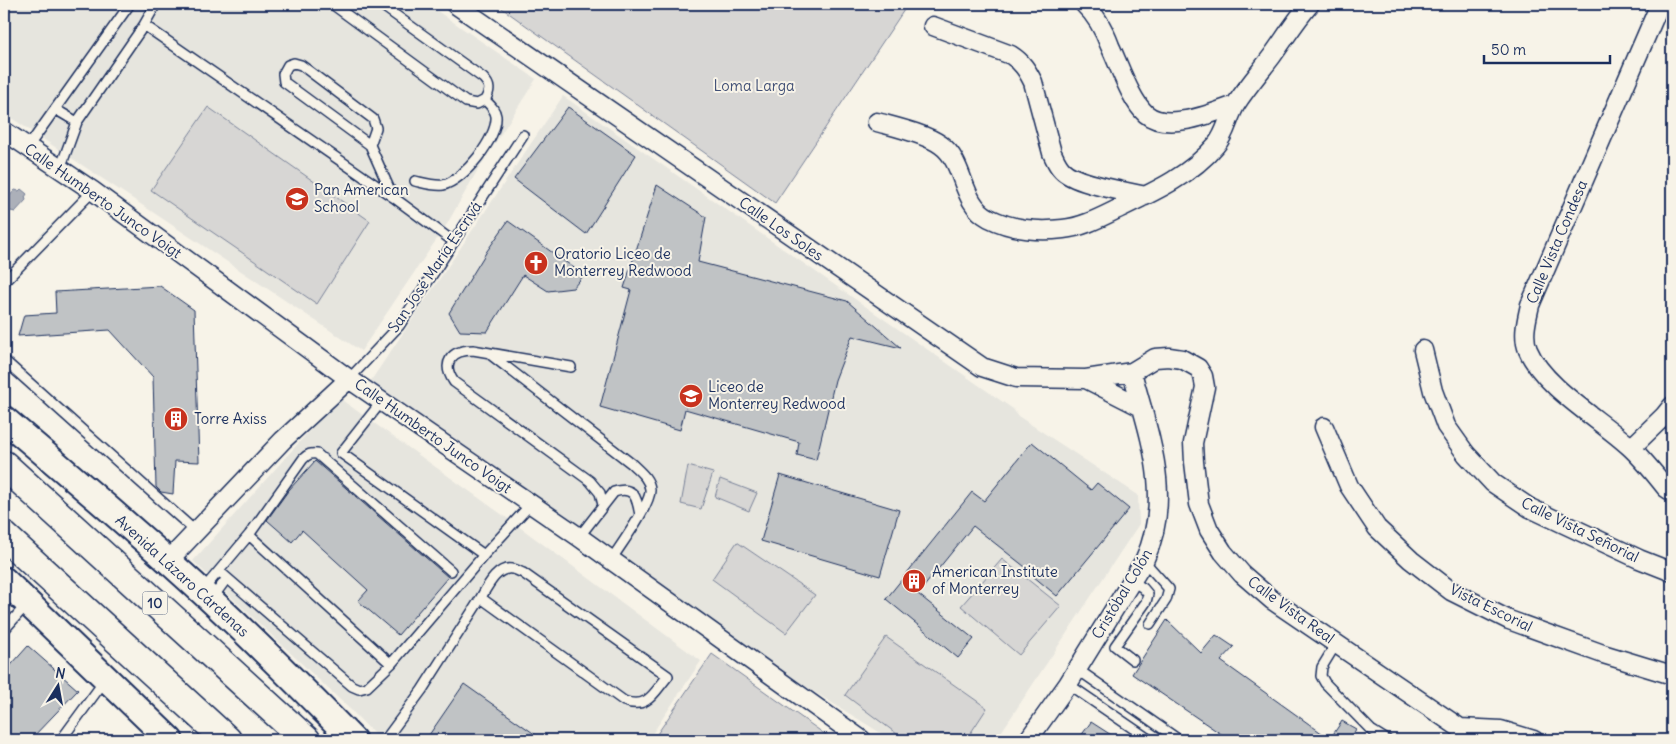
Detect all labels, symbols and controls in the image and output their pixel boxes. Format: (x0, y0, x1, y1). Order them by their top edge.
scale bar (1484, 32, 1610, 64)
text: 50 m (1491, 40, 1526, 59)
park label: Loma Larga (713, 76, 795, 95)
street label: Calle Humberto Junco Voigt (21, 139, 186, 262)
street label: Calle Vista Condesa (1522, 177, 1591, 307)
place label: Pan American School (314, 180, 409, 216)
school or university icon: Pan American School (284, 186, 310, 212)
street label: Calle Los Soles (735, 193, 827, 265)
street label: San José María Escrivá (384, 197, 486, 336)
place label: Oratorio Liceo de Monterrey Redwood (554, 244, 692, 280)
church icon: Oratorio Liceo de Monterrey Redwood (523, 250, 549, 276)
street label: Calle Humberto Junco Voigt (351, 374, 516, 497)
place label: Liceo de Monterrey Redwood (708, 377, 846, 413)
school or university icon: Liceo de Monterrey Redwood (678, 383, 704, 409)
building icon: Torre Axiss (163, 406, 189, 432)
place label: Torre Axiss (194, 409, 267, 428)
street label: Calle Vista Señorial (1518, 493, 1642, 566)
street label: Avenida Lázaro Cárdenas (112, 511, 253, 641)
street label: Cristóbal Colón (1087, 545, 1156, 642)
place label: American Institute of Monterrey (932, 562, 1058, 598)
building icon: American Institute of Monterrey (901, 568, 927, 594)
street label: Calle Vista Real (1244, 572, 1338, 647)
street label: Vista Escorial (1447, 579, 1536, 636)
road number: 10 (142, 592, 168, 614)
north arrow (32, 662, 82, 712)
text: N (54, 663, 67, 683)

